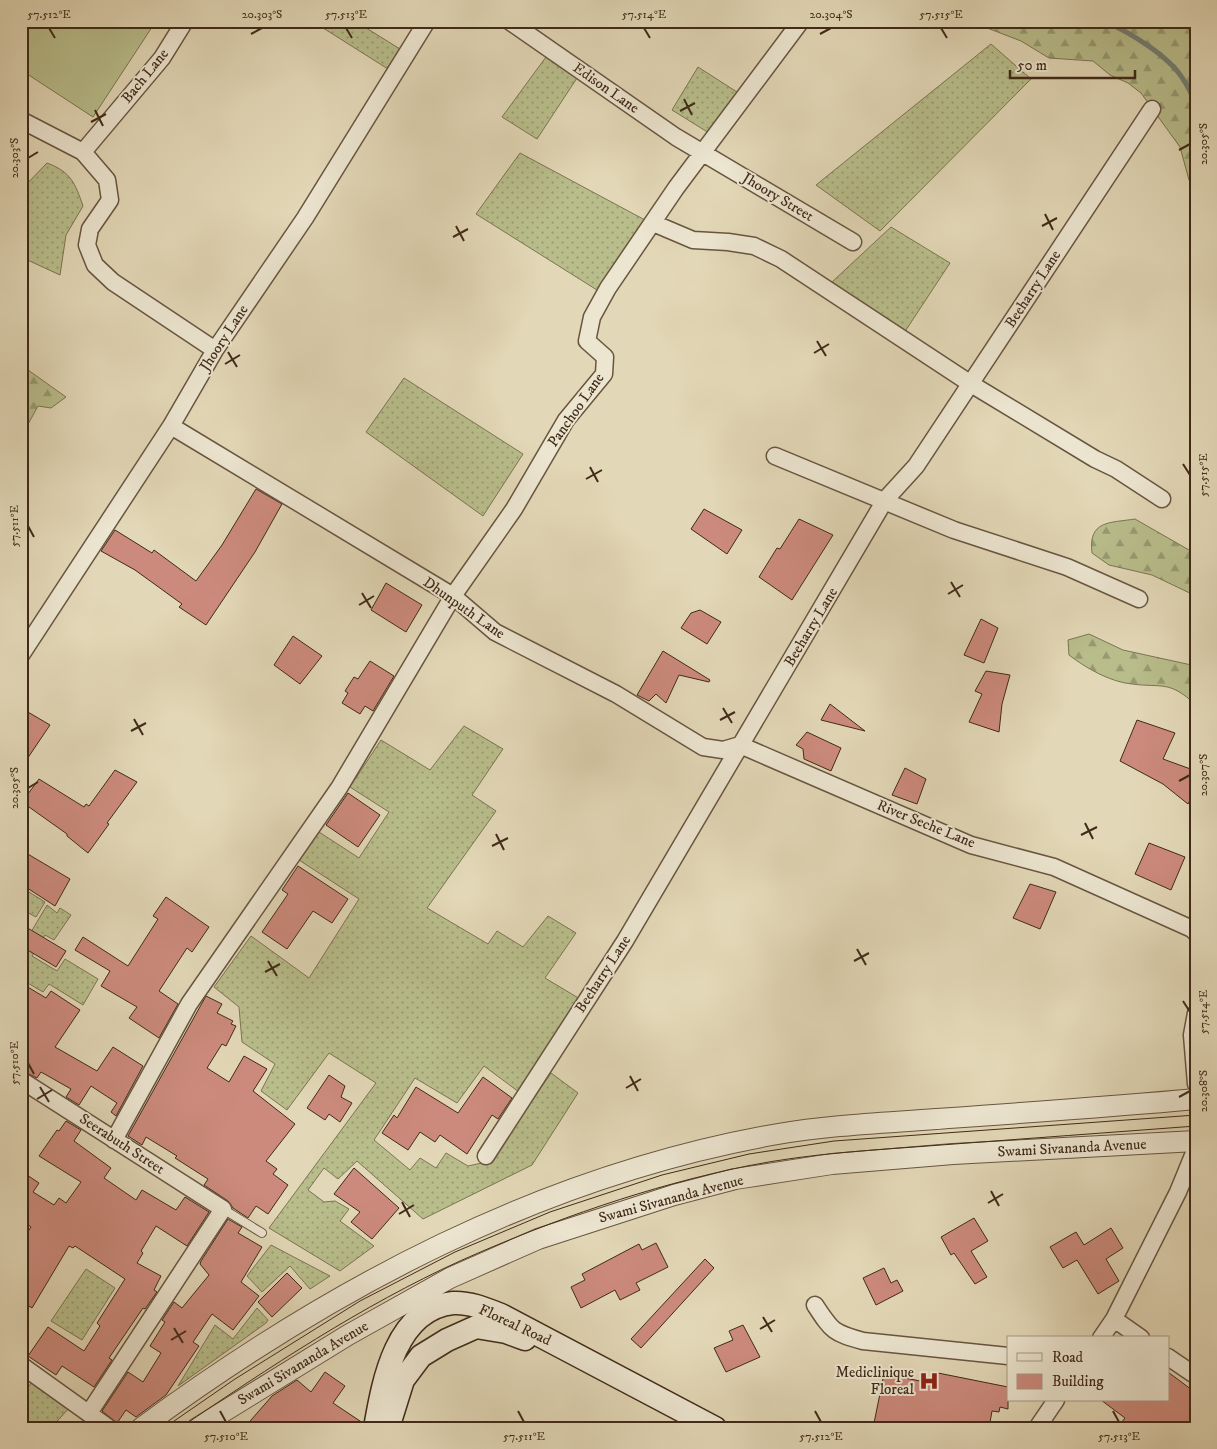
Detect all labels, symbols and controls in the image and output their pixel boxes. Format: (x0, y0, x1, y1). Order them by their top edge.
text: 57.512°E (27, 7, 71, 22)
text: 20.303°S (242, 7, 282, 22)
text: 57.513°E (325, 7, 368, 22)
text: 57.514°E (622, 7, 667, 22)
text: 20.304°S (809, 7, 853, 22)
text: 57.515°E (919, 7, 963, 22)
street label: Bach Lane (117, 45, 173, 107)
scale bar (1010, 48, 1134, 80)
text: 50 m (1017, 56, 1047, 75)
street label: Edison Lane (569, 58, 643, 118)
text: 20.305°S (1196, 123, 1211, 165)
text: 20.303°S (7, 138, 22, 178)
street label: Jhoory Street (737, 167, 817, 226)
street label: Beeharry Lane (1001, 247, 1065, 331)
street label: Jhoory Lane (194, 301, 253, 377)
street label: Panchoo Lane (544, 369, 608, 451)
text: 57.515°E (1196, 453, 1211, 497)
text: 57.511°E (7, 504, 22, 547)
street label: Dhunputh Lane (419, 573, 509, 643)
street label: Beeharry Lane (780, 584, 842, 670)
text: 20.307°S (1196, 754, 1211, 796)
text: 20.305°S (7, 767, 22, 809)
street label: River Seche Lane (874, 796, 978, 852)
street label: Beeharry Lane (571, 932, 635, 1016)
text: 57.514°E (1196, 989, 1211, 1034)
text: 57.510°E (7, 1040, 22, 1085)
text: 20.308°S (1196, 1070, 1211, 1112)
street label: Seerabuth Street (76, 1109, 168, 1179)
street label: Swami Sivananda Avenue (997, 1135, 1147, 1161)
street label: Swami Sivananda Avenue (597, 1171, 745, 1227)
street label: Floreal Road (476, 1300, 555, 1350)
street label: Swami Sivananda Avenue (234, 1316, 372, 1410)
legend (1007, 1336, 1170, 1402)
text: Road (1052, 1348, 1084, 1367)
place label: Mediclinique Floreal (836, 1363, 914, 1399)
hospital icon: Mediclinique Floreal (918, 1370, 940, 1392)
text: Building (1052, 1372, 1104, 1391)
text: 57.510°E (204, 1429, 249, 1444)
text: 57.511°E (503, 1429, 546, 1444)
text: 57.512°E (799, 1429, 843, 1444)
text: 57.513°E (1098, 1429, 1141, 1444)

